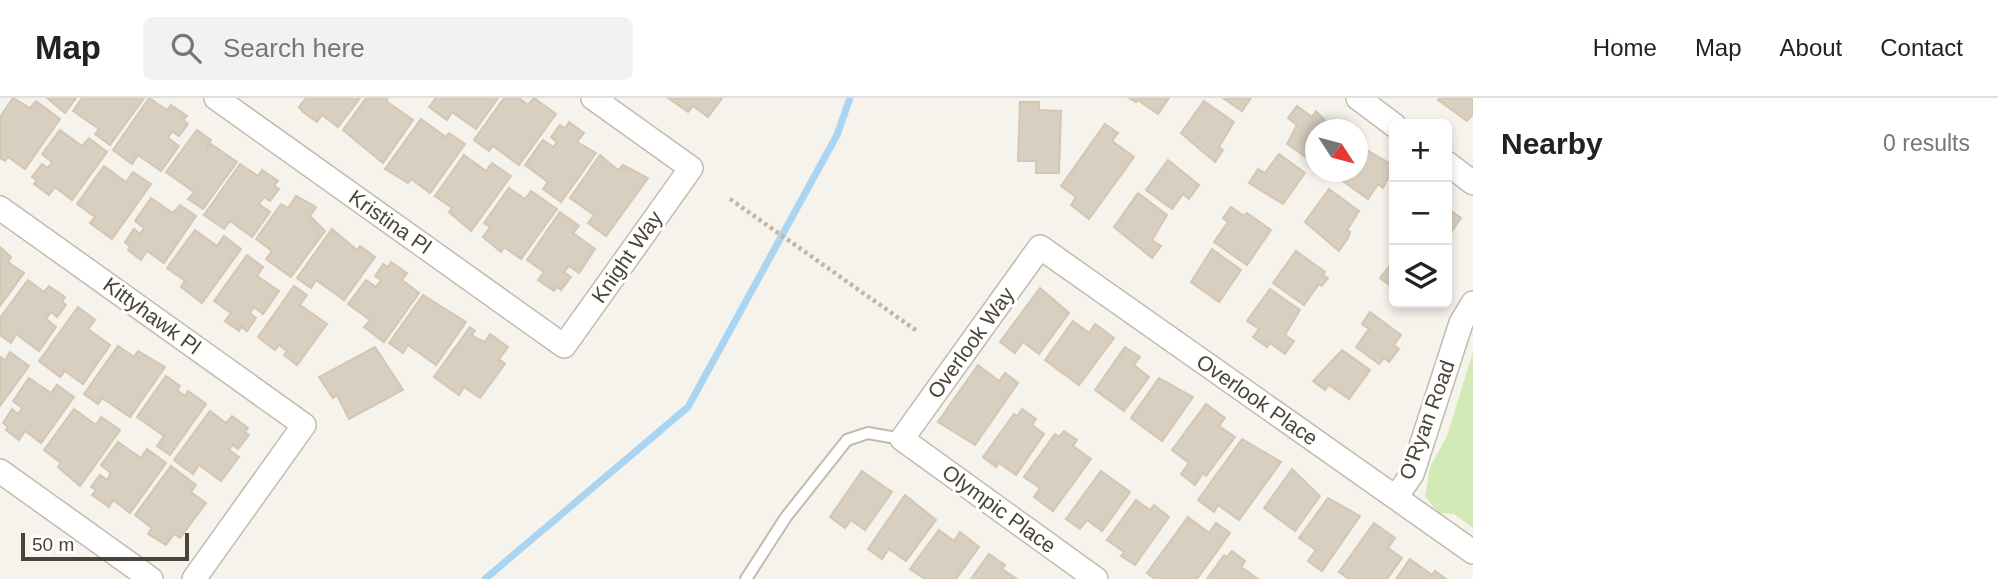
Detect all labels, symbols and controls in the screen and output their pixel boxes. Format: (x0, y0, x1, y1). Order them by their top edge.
search box (143, 17, 633, 80)
text: Map (35, 29, 101, 66)
icon: search (167, 29, 205, 67)
text: Search here (223, 33, 365, 63)
text: Home (1593, 34, 1657, 61)
text: Map (1695, 34, 1742, 61)
text: About (1780, 34, 1842, 61)
text: Contact (1880, 34, 1963, 61)
north arrow (1305, 119, 1368, 182)
map controls (1389, 119, 1452, 308)
button: + (1389, 119, 1452, 182)
text: Nearby (1501, 127, 1603, 160)
text: 0 results (1883, 130, 1970, 156)
button: − (1389, 182, 1452, 245)
street label: Kristina Pl (345, 185, 436, 258)
street label: Knight Way (587, 206, 667, 307)
button: layers (1389, 245, 1452, 308)
street label: Kittyhawk Pl (99, 273, 205, 359)
street label: Overlook Way (923, 283, 1019, 402)
street label: Overlook Place (1192, 349, 1322, 450)
street label: O'Ryan Road (1394, 357, 1459, 483)
street label: Olympic Place (938, 460, 1060, 557)
scale bar (21, 530, 189, 562)
text: 50 m (32, 534, 74, 555)

